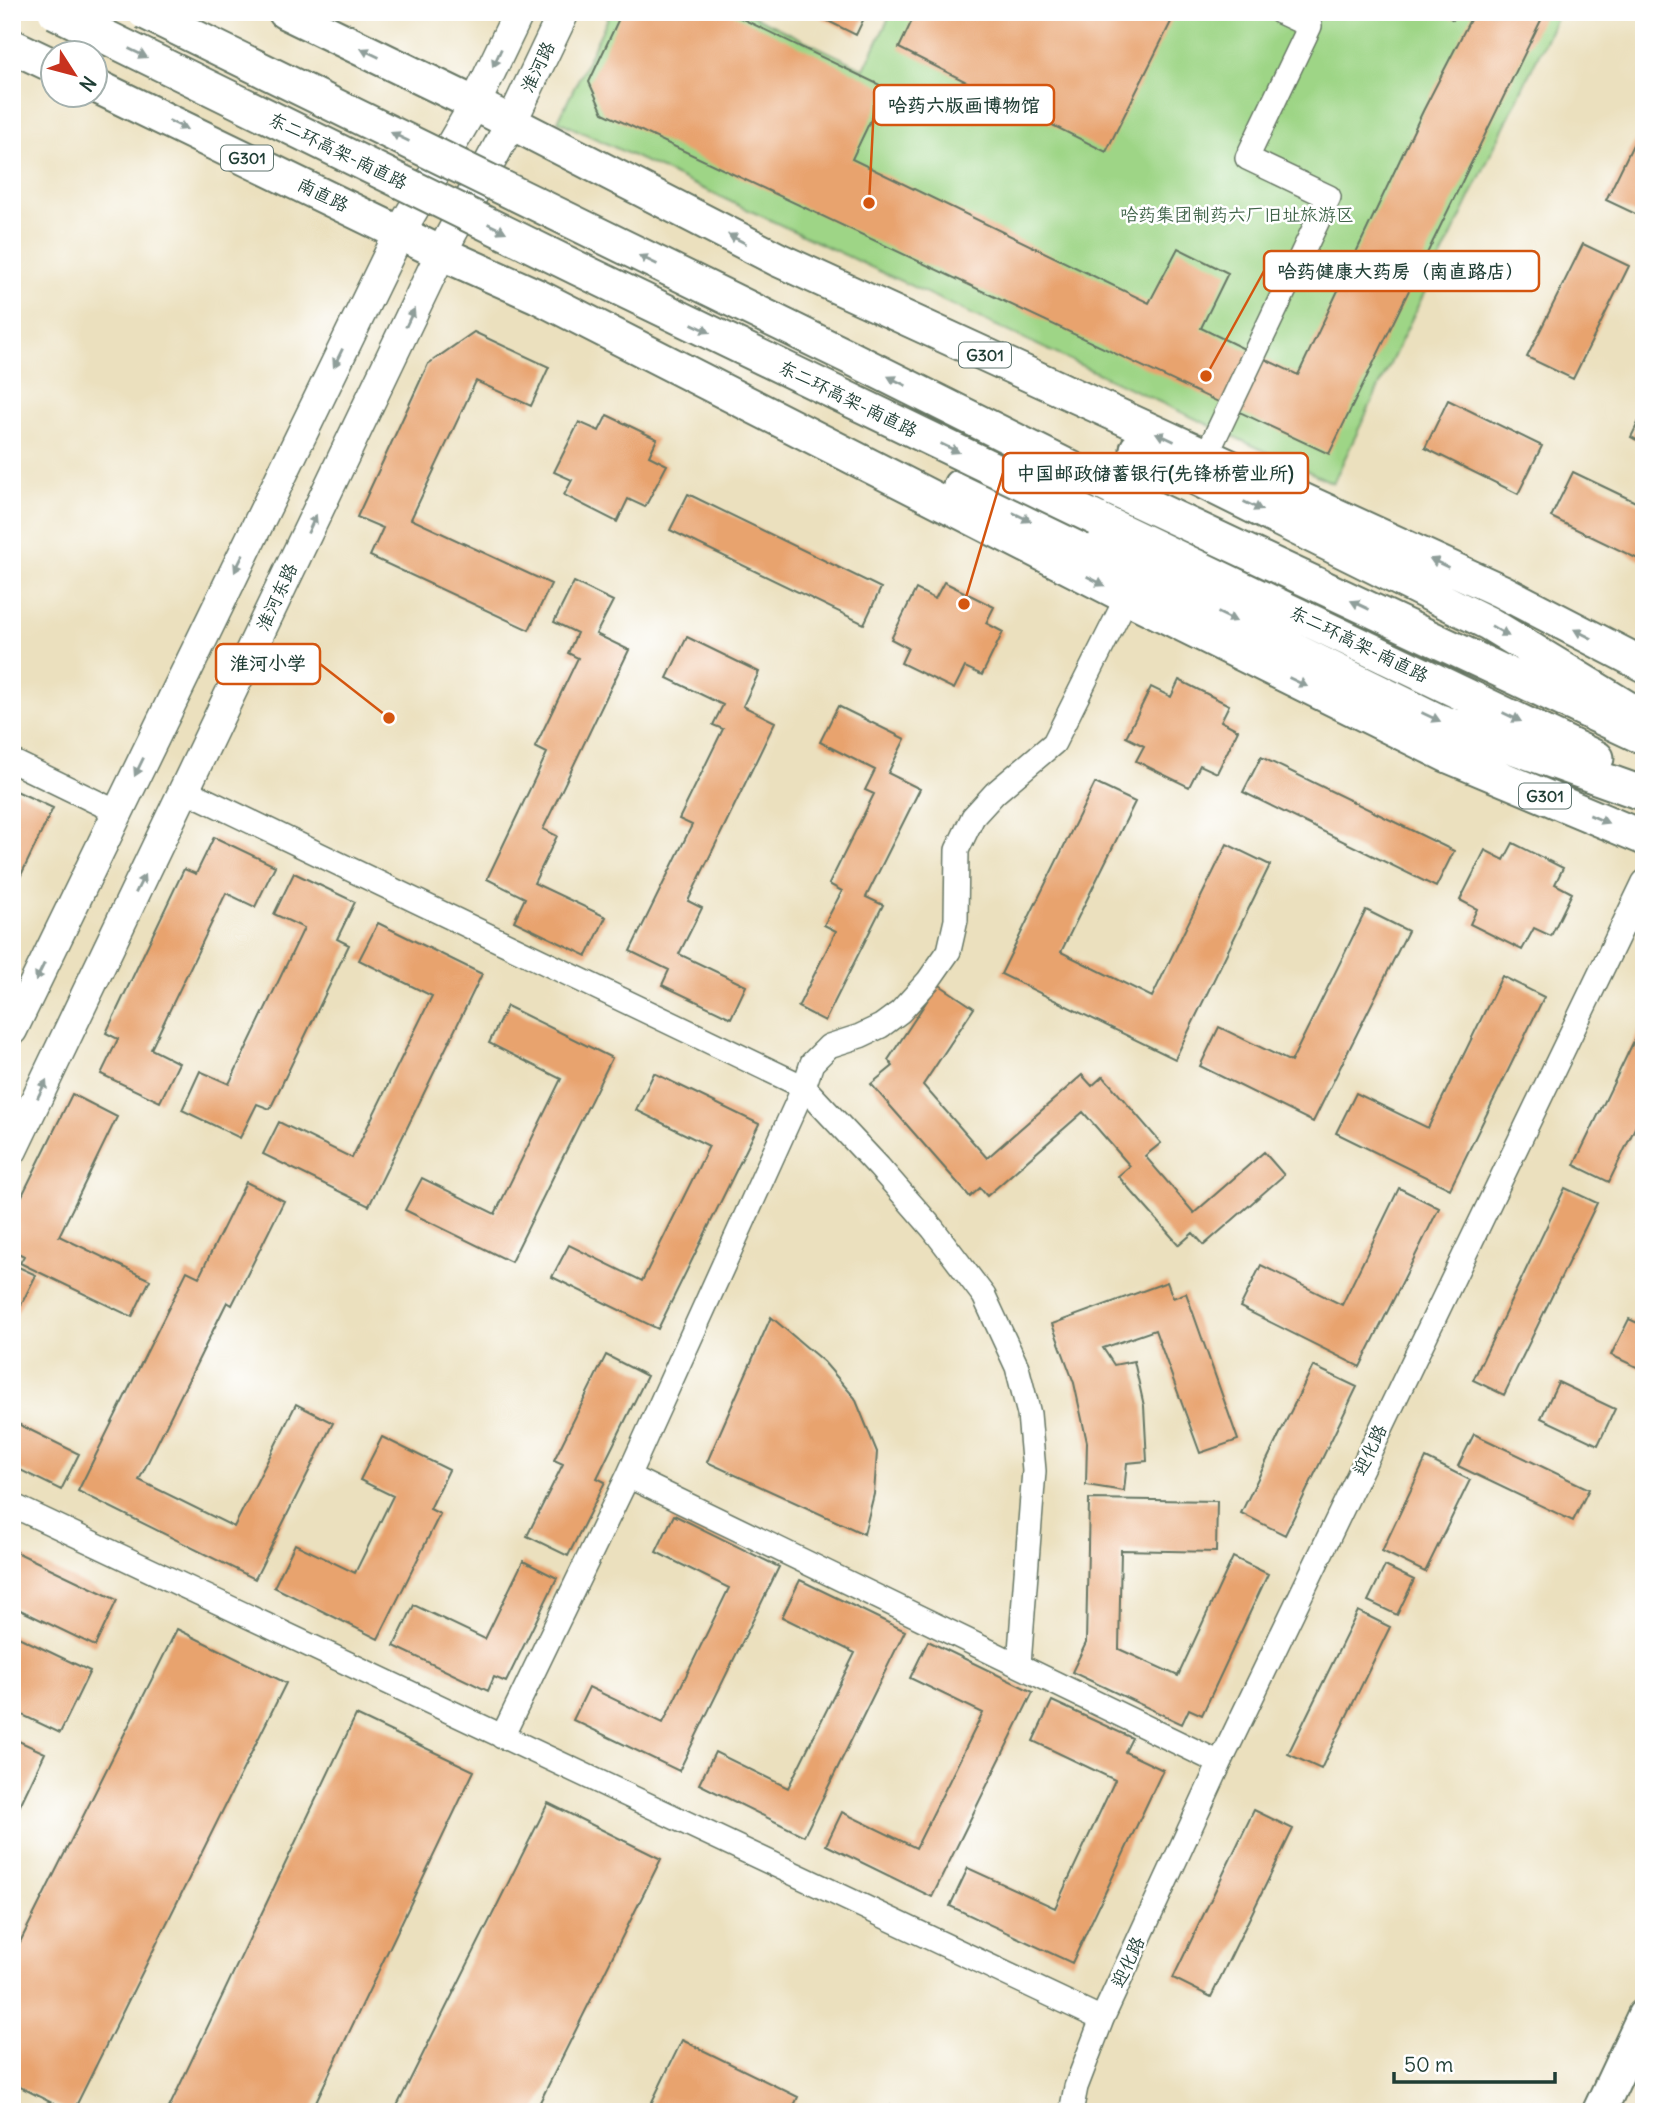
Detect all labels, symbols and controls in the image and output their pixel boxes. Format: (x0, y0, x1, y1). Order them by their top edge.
street label: 淮河路 (515, 37, 560, 96)
north arrow (38, 38, 108, 108)
one-way arrow (128, 47, 148, 59)
one-way arrow (360, 48, 380, 59)
one-way arrow (492, 48, 503, 68)
text: N (74, 72, 101, 96)
callout: 哈药六版画博物馆 (874, 85, 1054, 125)
text: 哈药六版画博物馆 (888, 93, 1040, 117)
street label: 东二环高架-南直路 (265, 108, 411, 194)
one-way arrow (168, 120, 188, 131)
one-way arrow (390, 132, 410, 143)
road number: G301 (221, 146, 273, 170)
street label: 南直路 (294, 173, 352, 217)
park label: 哈药集团制药六厂旧址旅游区 (1120, 203, 1354, 226)
one-way arrow (487, 223, 507, 234)
one-way arrow (727, 233, 747, 244)
callout: 哈药健康大药房（南直路店） (1264, 251, 1539, 291)
one-way arrow (638, 254, 658, 265)
text: 哈药健康大药房（南直路店） (1277, 259, 1525, 283)
one-way arrow (404, 308, 416, 328)
one-way arrow (691, 322, 711, 333)
road number: G301 (959, 342, 1011, 368)
one-way arrow (333, 348, 344, 368)
street label: 东二环高架-南直路 (775, 355, 921, 442)
one-way arrow (887, 375, 907, 386)
one-way arrow (1155, 432, 1175, 443)
one-way arrow (940, 442, 960, 454)
callout: 中国邮政储蓄银行(先锋桥营业所) (1003, 453, 1308, 493)
text: 中国邮政储蓄银行(先锋桥营业所) (1016, 461, 1294, 485)
one-way arrow (1243, 501, 1263, 512)
one-way arrow (1012, 511, 1032, 522)
one-way arrow (307, 513, 318, 534)
one-way arrow (233, 553, 244, 573)
one-way arrow (1429, 557, 1449, 569)
street label: 淮河东路 (251, 559, 302, 634)
one-way arrow (1086, 576, 1106, 587)
one-way arrow (1350, 599, 1370, 611)
street label: 东二环高架-南直路 (1286, 600, 1432, 687)
one-way arrow (1217, 611, 1237, 622)
one-way arrow (1490, 624, 1509, 637)
one-way arrow (1573, 628, 1593, 639)
callout: 淮河小学 (216, 644, 320, 684)
text: 淮河小学 (230, 651, 306, 675)
one-way arrow (1288, 676, 1308, 687)
one-way arrow (1421, 711, 1441, 723)
one-way arrow (1502, 711, 1522, 723)
one-way arrow (133, 757, 145, 777)
road number: G301 (1519, 783, 1571, 808)
one-way arrow (1589, 814, 1610, 825)
one-way arrow (135, 874, 146, 894)
one-way arrow (34, 962, 46, 982)
one-way arrow (36, 1079, 48, 1099)
street label: 迎化路 (1347, 1420, 1392, 1479)
street label: 迎化路 (1106, 1932, 1149, 1991)
scale bar (1394, 2040, 1554, 2084)
text: 50 m (1404, 2051, 1453, 2078)

